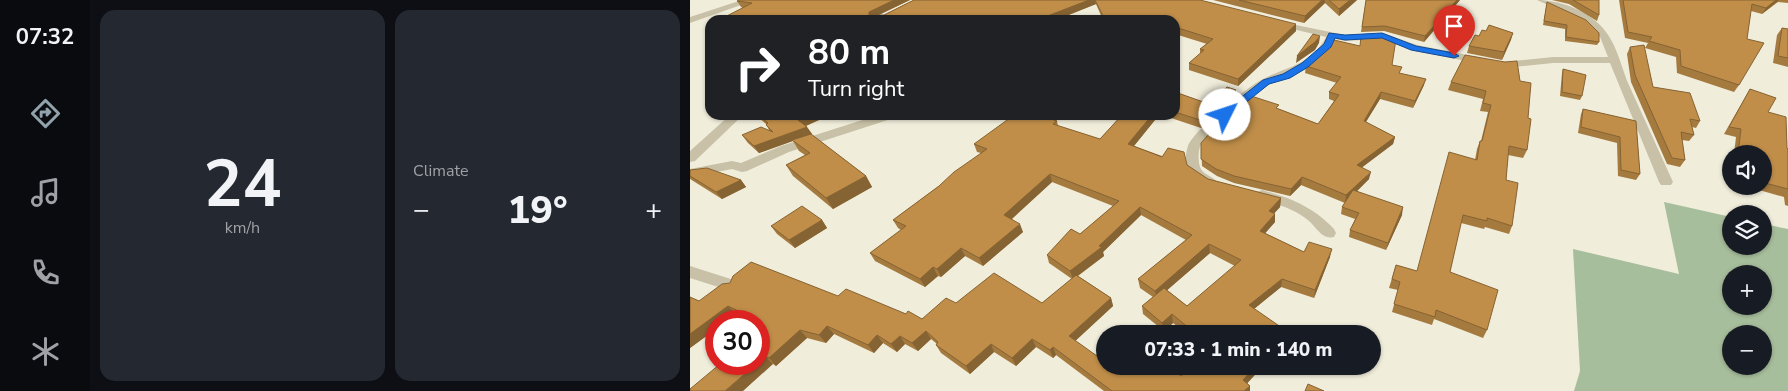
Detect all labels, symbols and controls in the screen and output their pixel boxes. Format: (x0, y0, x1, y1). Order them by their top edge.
pin (1433, 5, 1475, 56)
icon: arrive (1440, 12, 1468, 40)
text: 07:32 (16, 22, 74, 52)
text: 80 m (808, 29, 890, 76)
icon: right (725, 35, 790, 100)
text: Turn right (808, 74, 904, 104)
position arrow (1198, 88, 1250, 140)
icon: directions (28, 96, 63, 131)
text: 24 (203, 140, 282, 229)
map controls (1722, 145, 1772, 375)
button: sound (1722, 145, 1772, 195)
text: Climate (413, 160, 468, 182)
icon: music (28, 175, 63, 210)
text: 19° (507, 185, 568, 236)
text: − (413, 191, 430, 229)
text: + (645, 191, 662, 229)
button: layers (1722, 205, 1772, 255)
text: km/h (225, 217, 260, 239)
icon: phone (28, 255, 63, 290)
button: + (1722, 265, 1772, 315)
speed limit sign: 30 (705, 310, 770, 375)
button: − (1722, 325, 1772, 375)
icon: climate (28, 334, 63, 369)
text: 07:33 · 1 min · 140 m (1145, 337, 1332, 363)

